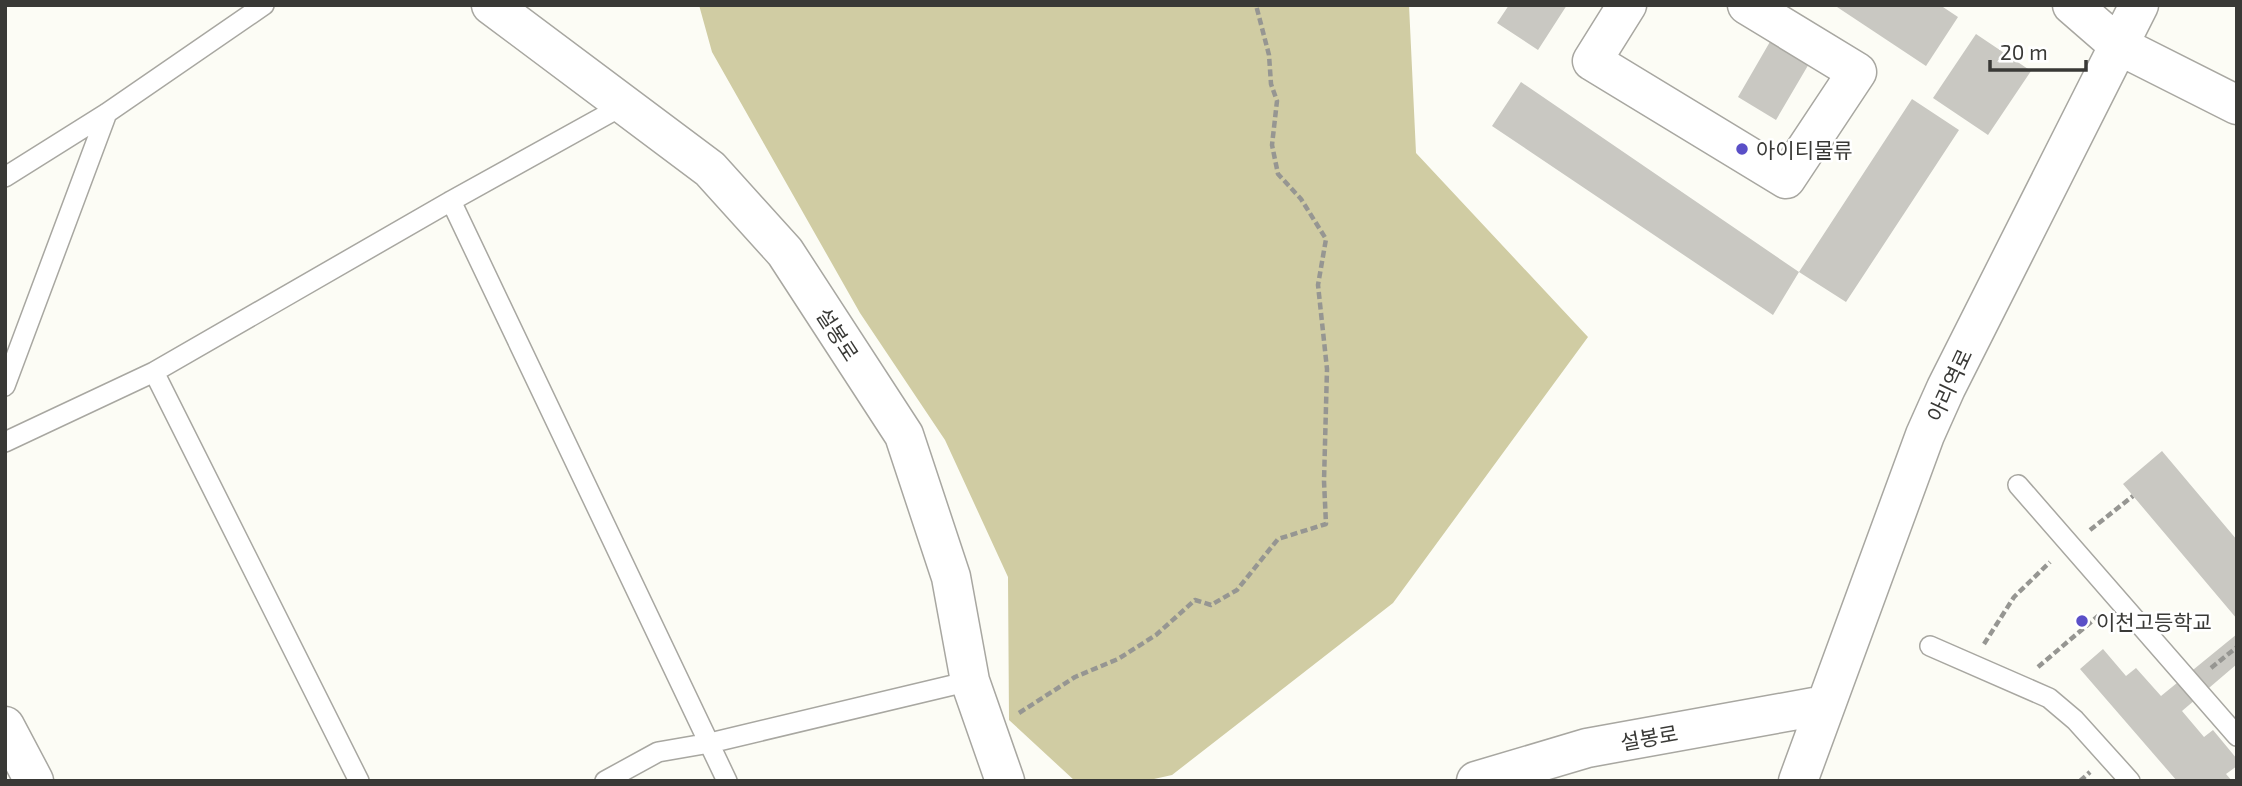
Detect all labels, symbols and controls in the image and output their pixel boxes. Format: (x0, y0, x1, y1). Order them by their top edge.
scale bar (1990, 28, 2086, 72)
text: 20 m (2000, 39, 2048, 64)
place label: 아이티물류 (1756, 137, 1853, 162)
marker: 아이티물류 (1734, 141, 1750, 157)
street label: 설봉로 (812, 303, 864, 365)
street label: 아리역로 (1921, 345, 1977, 425)
place label: 이천고등학교 (2096, 609, 2212, 634)
marker: 이천고등학교 (2074, 613, 2090, 629)
street label: 설봉로 (1618, 720, 1680, 754)

